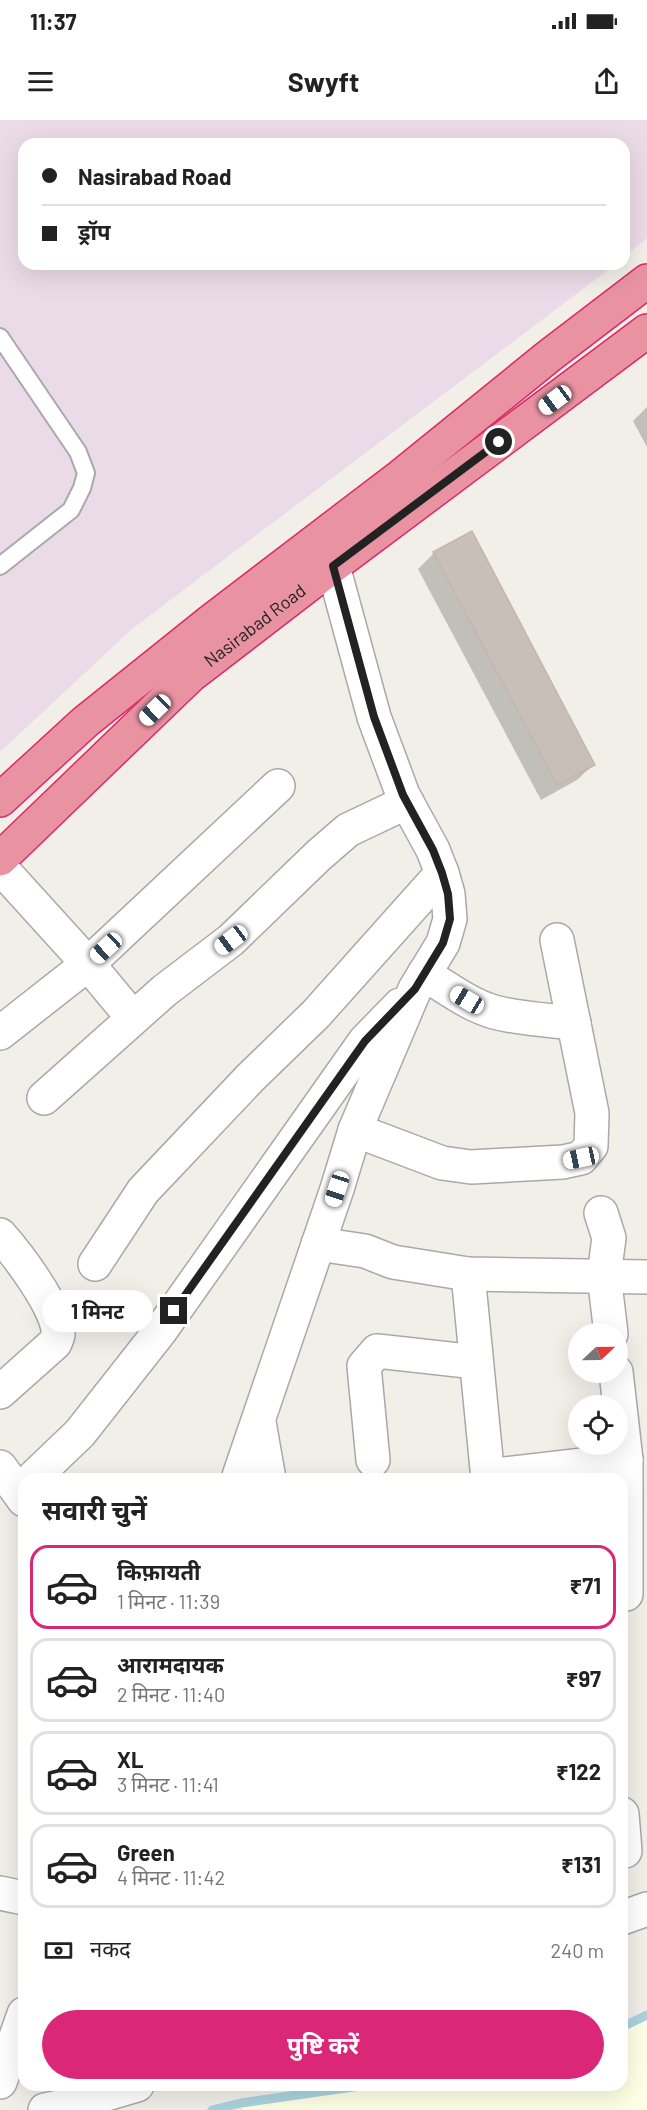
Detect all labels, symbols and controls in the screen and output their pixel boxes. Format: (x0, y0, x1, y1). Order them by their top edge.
text: 11:37 (30, 8, 77, 34)
icon: menu (24, 65, 57, 98)
text: Swyft (288, 65, 359, 97)
icon: share (590, 65, 623, 98)
text: Nasirabad Road (78, 163, 231, 189)
text: ड्रॉप (78, 218, 111, 244)
car (535, 382, 575, 418)
route start (485, 428, 512, 455)
street label: Nasirabad Road (199, 579, 310, 671)
car (136, 691, 174, 729)
car (211, 922, 251, 958)
car (87, 929, 125, 967)
car (447, 983, 487, 1017)
car (562, 1145, 600, 1171)
car (323, 1169, 351, 1209)
callout: 1 मिनट (42, 1290, 153, 1332)
route end (160, 1297, 187, 1324)
text: 1 मिनट (71, 1299, 124, 1323)
north arrow (568, 1323, 628, 1383)
map controls (568, 1323, 628, 1455)
button: locate (568, 1395, 628, 1455)
text: सवारी चुनें (42, 1493, 147, 1525)
text: किफ़ायती (117, 1558, 201, 1584)
icon: car (45, 1560, 99, 1614)
text: ₹71 (570, 1572, 601, 1598)
text: 1 मिनट · 11:39 (117, 1589, 220, 1613)
text: आरामदायक (117, 1651, 224, 1677)
icon: car (45, 1653, 99, 1707)
text: ₹97 (566, 1665, 601, 1691)
text: 2 मिनट · 11:40 (117, 1682, 225, 1706)
icon: car (45, 1746, 99, 1800)
text: XL (117, 1746, 143, 1772)
text: ₹122 (556, 1758, 601, 1784)
text: 3 मिनट · 11:41 (117, 1772, 219, 1796)
icon: car (45, 1839, 99, 1893)
text: Green (117, 1839, 175, 1865)
text: ₹131 (561, 1851, 601, 1877)
text: 4 मिनट · 11:42 (117, 1865, 225, 1889)
icon: cash (42, 1934, 75, 1967)
text: नकद (90, 1935, 131, 1961)
text: 240 m (550, 1938, 604, 1962)
button: पुष्टि करें (42, 2010, 604, 2079)

